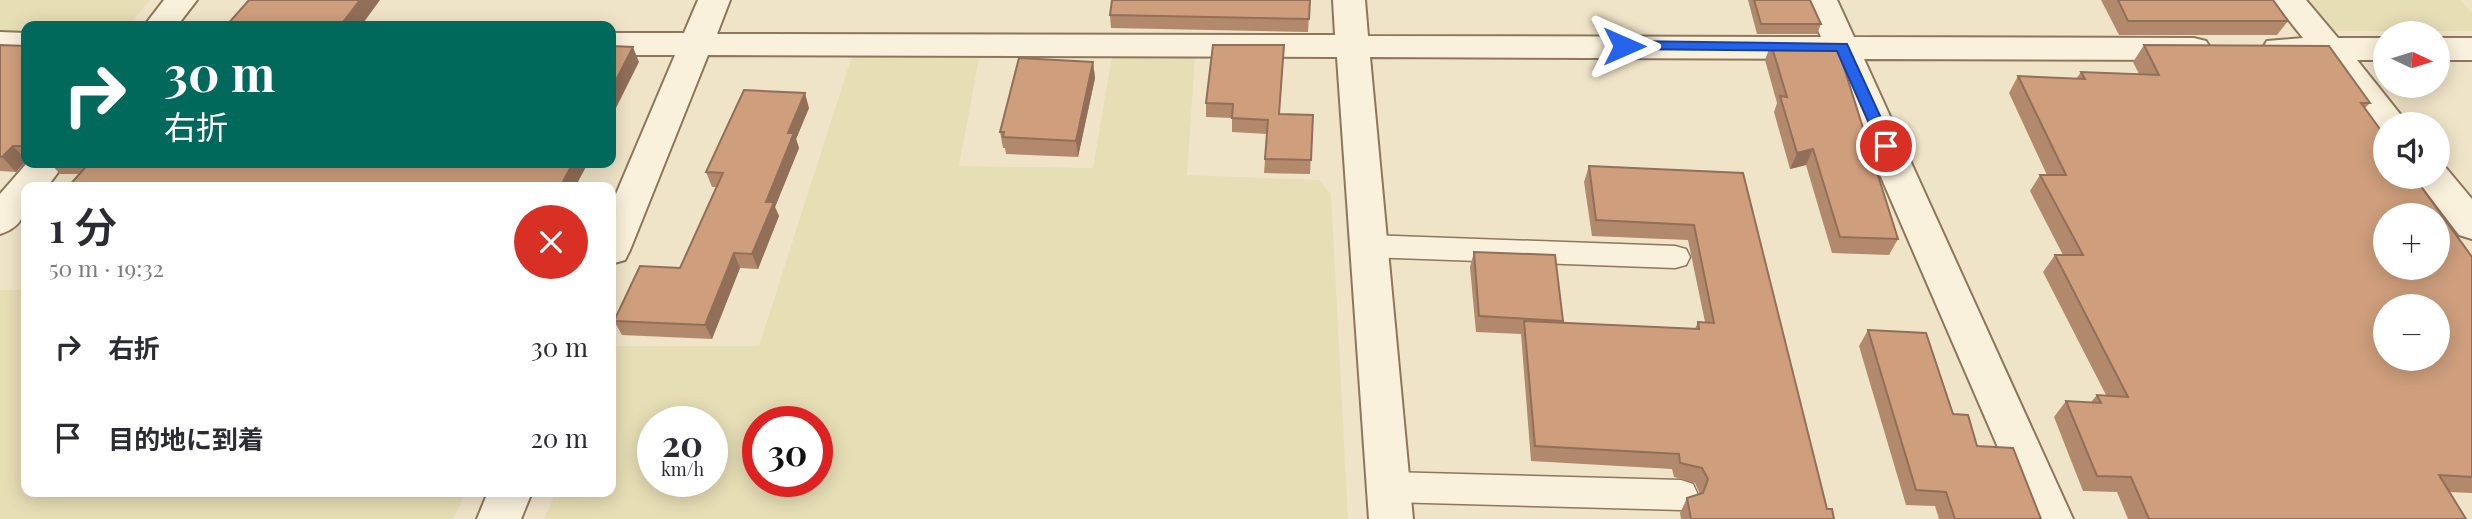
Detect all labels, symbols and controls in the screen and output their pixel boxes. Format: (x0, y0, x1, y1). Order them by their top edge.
position arrow (1587, 9, 1661, 83)
north arrow (2373, 21, 2450, 98)
map controls (2373, 21, 2450, 371)
text: 30 m (164, 39, 275, 104)
icon: right (49, 49, 140, 140)
text: 右折 (164, 104, 228, 147)
button: sound (2373, 112, 2450, 189)
pin (1856, 116, 1916, 176)
icon: arrive (1867, 127, 1905, 165)
text: 1 分 (49, 198, 117, 254)
button: + (2373, 203, 2450, 280)
button: close (514, 205, 588, 279)
text: 50 m · 19:32 (49, 252, 164, 283)
button: − (2373, 294, 2450, 371)
icon: right (49, 328, 87, 366)
text: 30 m (531, 329, 588, 364)
text: 右折 (108, 330, 160, 365)
speed limit sign: 30 (742, 406, 833, 497)
icon: arrive (49, 419, 87, 457)
text: 20 (662, 419, 703, 466)
text: 20 m (530, 420, 588, 455)
text: 目的地に到着 (108, 421, 264, 456)
text: km/h (661, 457, 704, 481)

